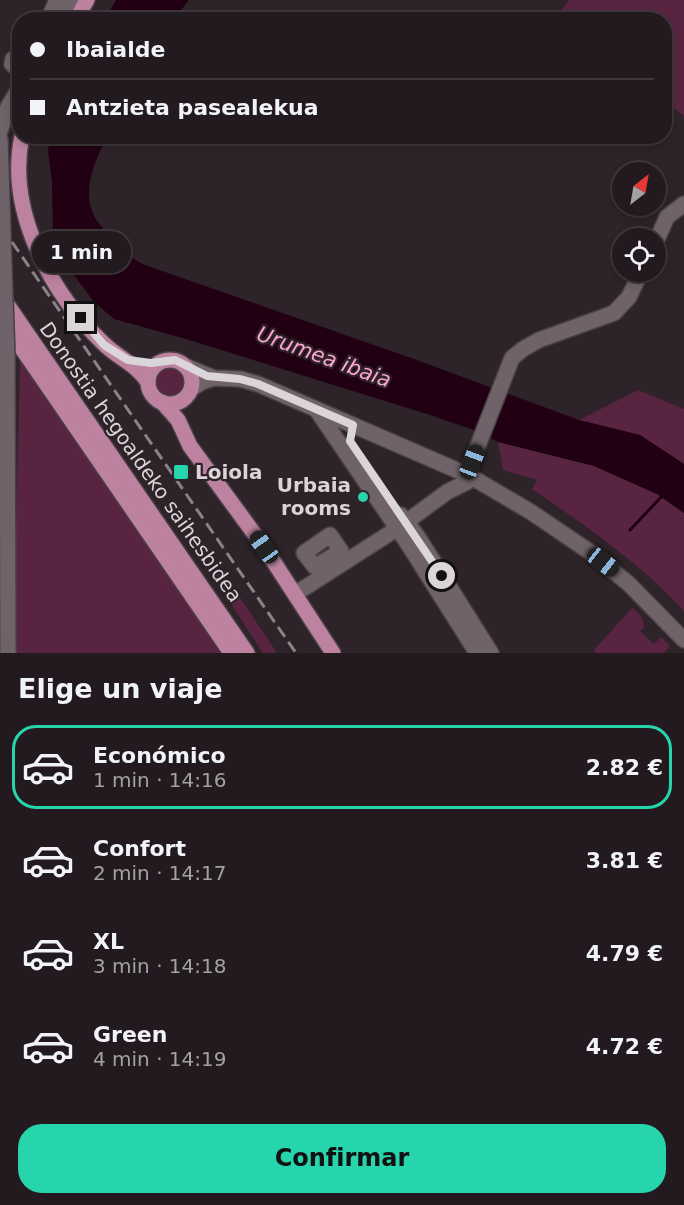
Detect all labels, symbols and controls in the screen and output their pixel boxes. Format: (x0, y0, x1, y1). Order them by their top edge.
text: Ibaialde (66, 37, 165, 62)
text: Antzieta pasealekua (66, 95, 319, 120)
north arrow (612, 162, 666, 216)
map controls (612, 162, 666, 282)
button: locate (612, 228, 666, 282)
callout: 1 min (32, 231, 130, 273)
text: 1 min (50, 240, 113, 264)
route end (67, 304, 94, 331)
street label: Donostia hegoaldeko saihesbidea (35, 317, 247, 607)
water label: Urumea ibaia (254, 322, 394, 392)
car (457, 442, 487, 482)
place label: Loiola (195, 460, 262, 484)
marker: Loiola (172, 463, 190, 481)
place label: Urbaia rooms (277, 473, 351, 520)
marker: Urbaia rooms (356, 490, 370, 504)
car (246, 527, 282, 567)
car (583, 544, 623, 580)
route start (428, 562, 455, 589)
text: Elige un viaje (18, 673, 222, 704)
icon: car (21, 740, 75, 794)
text: Económico (93, 743, 226, 768)
text: 2.82 € (586, 755, 663, 780)
text: 1 min · 14:16 (93, 768, 227, 792)
icon: car (21, 833, 75, 887)
text: Confort (93, 836, 186, 861)
text: 3.81 € (586, 848, 663, 873)
text: 2 min · 14:17 (93, 861, 227, 885)
icon: car (21, 926, 75, 980)
text: XL (93, 929, 124, 954)
text: 4.79 € (586, 941, 663, 966)
text: 3 min · 14:18 (93, 954, 227, 978)
icon: car (21, 1019, 75, 1073)
text: Green (93, 1022, 167, 1047)
text: 4.72 € (586, 1034, 663, 1059)
text: 4 min · 14:19 (93, 1047, 227, 1071)
button: Confirmar (18, 1124, 666, 1193)

